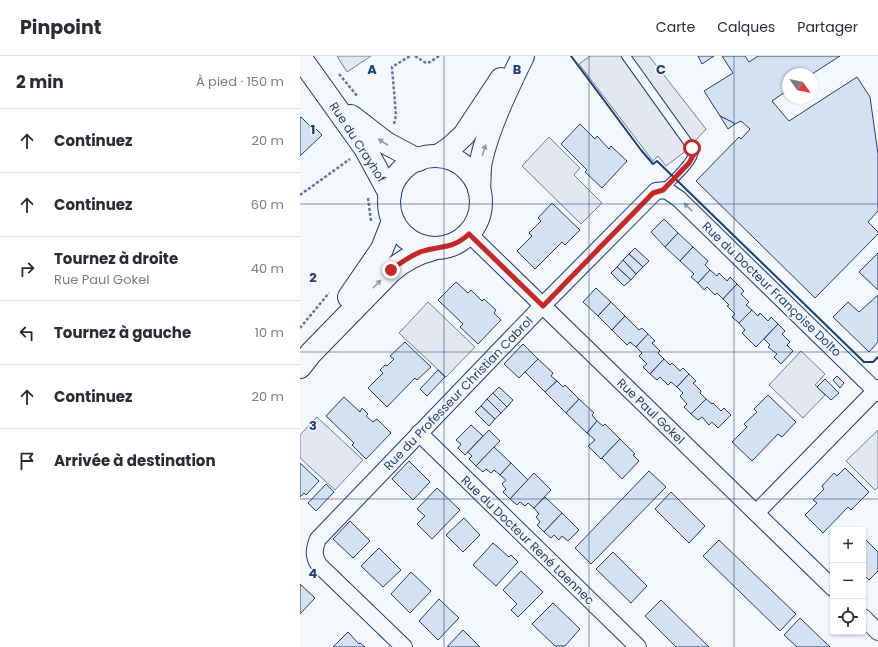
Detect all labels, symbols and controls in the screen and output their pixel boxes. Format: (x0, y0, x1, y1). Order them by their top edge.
text: Pinpoint (20, 14, 101, 41)
text: Carte (656, 17, 695, 37)
text: Calques (717, 17, 775, 37)
text: Partager (797, 17, 858, 37)
text: A (367, 60, 377, 79)
text: B (513, 60, 522, 79)
text: C (656, 60, 666, 79)
north arrow (782, 68, 818, 104)
text: 2 min (16, 70, 64, 94)
text: À pied · 150 m (196, 72, 284, 91)
street label: Rue du Crayhof (326, 99, 390, 185)
text: 1 (311, 120, 315, 139)
icon: ahead (16, 130, 38, 152)
text: Continuez (54, 130, 133, 151)
text: 20 m (251, 131, 284, 150)
one-way arrow (378, 138, 389, 145)
route start (683, 139, 701, 157)
one-way arrow (481, 144, 487, 156)
icon: ahead (16, 194, 38, 216)
text: Continuez (54, 194, 133, 215)
text: 60 m (251, 195, 284, 214)
one-way arrow (683, 202, 693, 212)
street label: Rue du Docteur Françoise Dolto (699, 218, 846, 360)
text: Tournez à droite (54, 248, 178, 269)
icon: right (16, 258, 38, 280)
text: 40 m (251, 259, 284, 278)
route end (382, 261, 400, 279)
text: 2 (309, 268, 317, 287)
text: Rue Paul Gokel (54, 270, 149, 289)
one-way arrow (372, 279, 382, 289)
street label: Rue du Professeur Christian Cabrol (380, 312, 536, 474)
icon: left (16, 322, 38, 344)
text: Tournez à gauche (54, 322, 191, 343)
text: 10 m (255, 323, 284, 342)
street label: Rue Paul Gokel (613, 374, 689, 448)
icon: ahead (16, 386, 38, 408)
text: Continuez (54, 386, 133, 407)
text: 20 m (251, 387, 284, 406)
text: 3 (309, 416, 317, 435)
icon: arrive (16, 450, 38, 472)
text: Arrivée à destination (54, 450, 216, 471)
street label: Rue du Docteur René Laennec (458, 472, 598, 608)
map controls (830, 527, 866, 635)
button: + (830, 527, 866, 563)
button: − (830, 563, 866, 599)
text: 4 (309, 564, 318, 583)
button: locate (830, 599, 866, 635)

